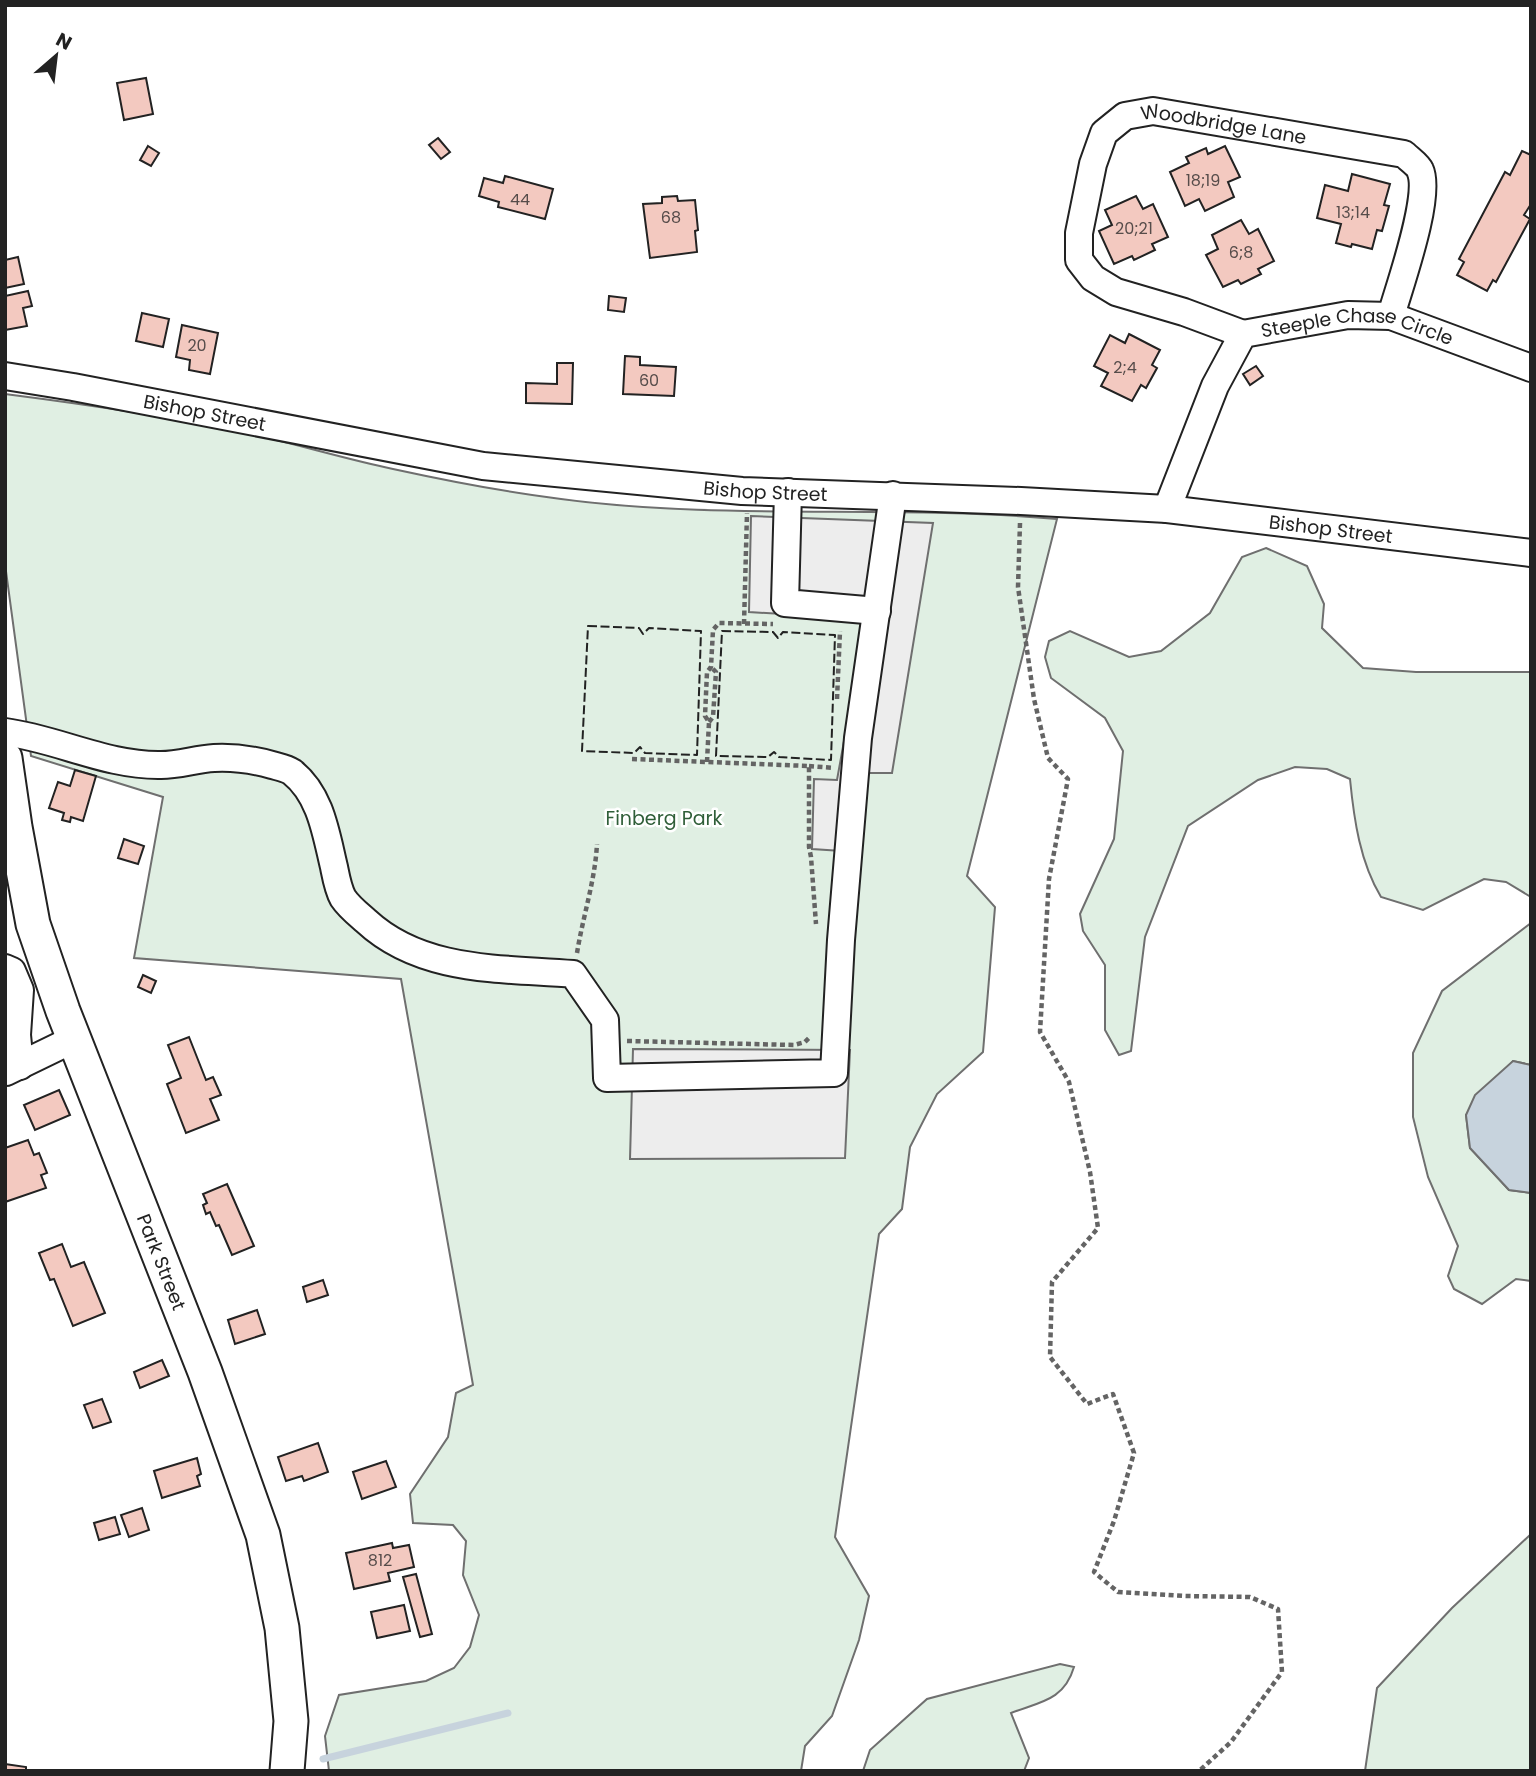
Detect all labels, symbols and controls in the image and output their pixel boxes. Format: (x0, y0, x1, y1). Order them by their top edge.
north arrow (21, 21, 91, 91)
text: N (51, 26, 76, 57)
street label: Woodbridge Lane (1139, 97, 1309, 151)
house number: 18;19 (1186, 169, 1220, 192)
house number: 44 (510, 188, 530, 211)
house number: 13;14 (1336, 201, 1370, 224)
house number: 68 (661, 206, 681, 229)
house number: 20;21 (1115, 217, 1153, 240)
house number: 6;8 (1229, 241, 1253, 264)
street label: Steeple Chase Circle (1259, 302, 1457, 352)
house number: 20 (187, 334, 207, 357)
house number: 2;4 (1113, 356, 1137, 379)
house number: 60 (639, 369, 659, 392)
street label: Bishop Street (141, 388, 268, 438)
street label: Bishop Street (702, 474, 828, 508)
street label: Bishop Street (1267, 508, 1394, 550)
park label: Finberg Park (606, 805, 723, 832)
street label: Park Street (130, 1210, 192, 1314)
house number: 812 (368, 1549, 392, 1572)

